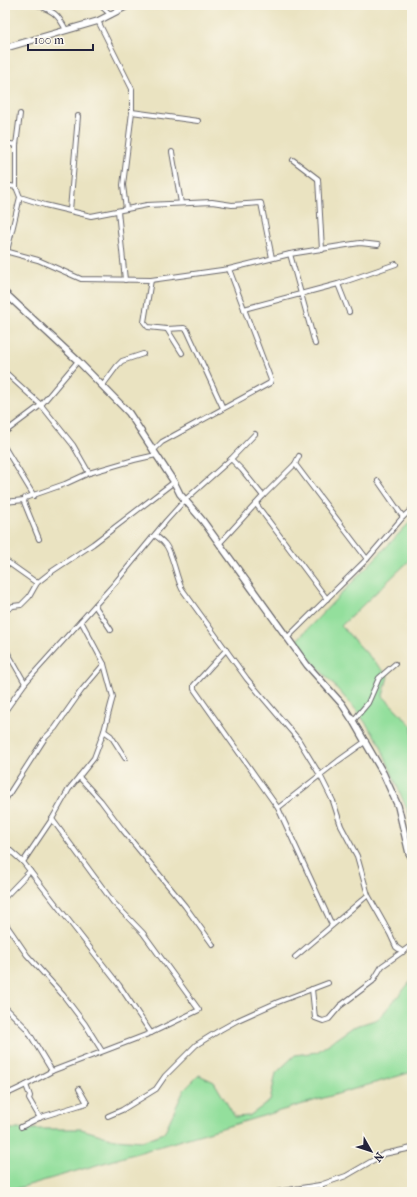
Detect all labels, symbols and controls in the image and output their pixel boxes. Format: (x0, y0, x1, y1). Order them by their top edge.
scale bar (28, 26, 93, 52)
text: 100 m (34, 33, 64, 47)
north arrow (351, 1131, 391, 1171)
text: N (370, 1150, 386, 1165)

